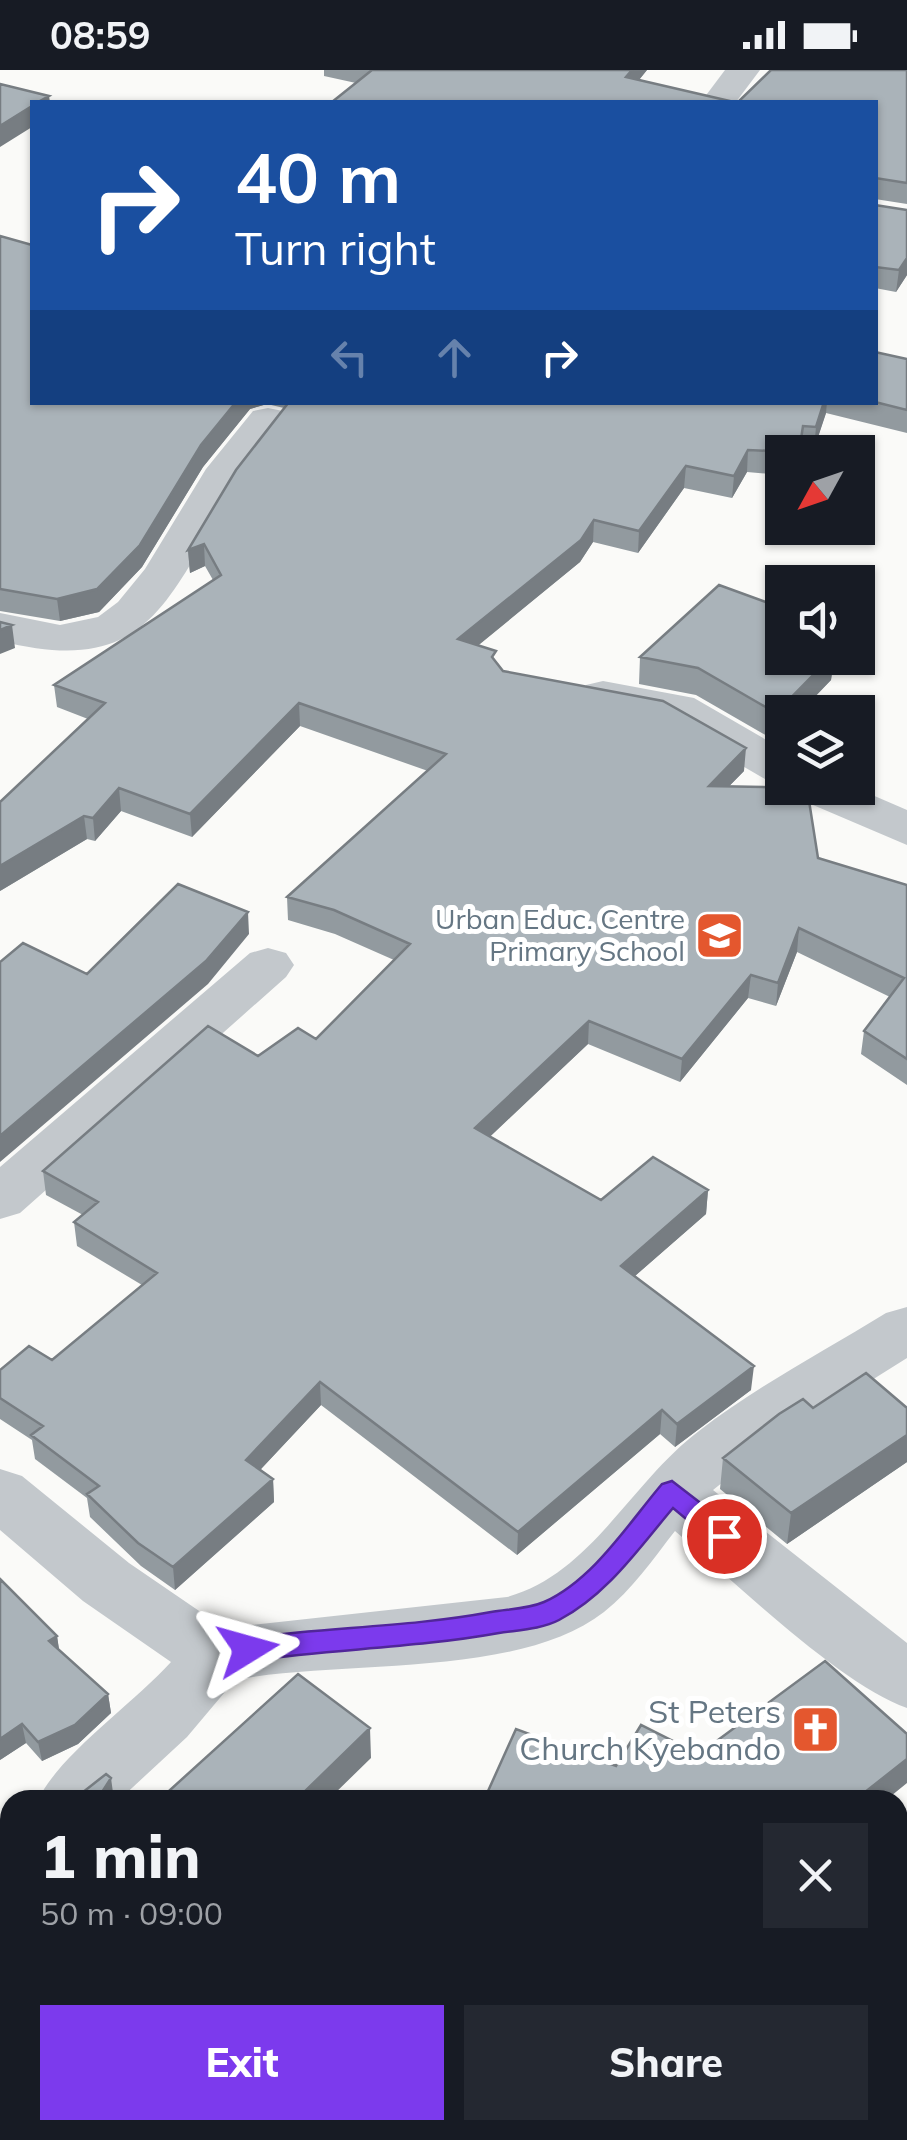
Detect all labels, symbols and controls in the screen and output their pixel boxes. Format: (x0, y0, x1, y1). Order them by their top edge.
text: 08:59 (50, 11, 151, 59)
text: 40 m (235, 133, 401, 221)
icon: right (70, 140, 200, 270)
text: Turn right (235, 220, 436, 276)
icon: left (322, 330, 377, 385)
icon: ahead (427, 330, 482, 385)
icon: right (532, 330, 587, 385)
north arrow (765, 435, 875, 545)
map controls (765, 435, 875, 805)
button: sound (765, 565, 875, 675)
button: layers (765, 695, 875, 805)
place label: Urban Educ. Centre Primary School (435, 901, 685, 968)
school or university icon: Urban Educ. Centre Primary School (694, 909, 746, 961)
pin (682, 1494, 767, 1579)
icon: arrive (697, 1509, 752, 1564)
position arrow (196, 1597, 300, 1701)
place label: St Peters Church Kyebando (519, 1691, 781, 1768)
church icon: St Peters Church Kyebando (790, 1704, 842, 1756)
text: 1 min (40, 1818, 201, 1893)
button: close (763, 1823, 868, 1928)
text: 50 m · 09:00 (40, 1893, 223, 1933)
button: Exit (40, 2005, 444, 2120)
button: Share (464, 2005, 868, 2120)

